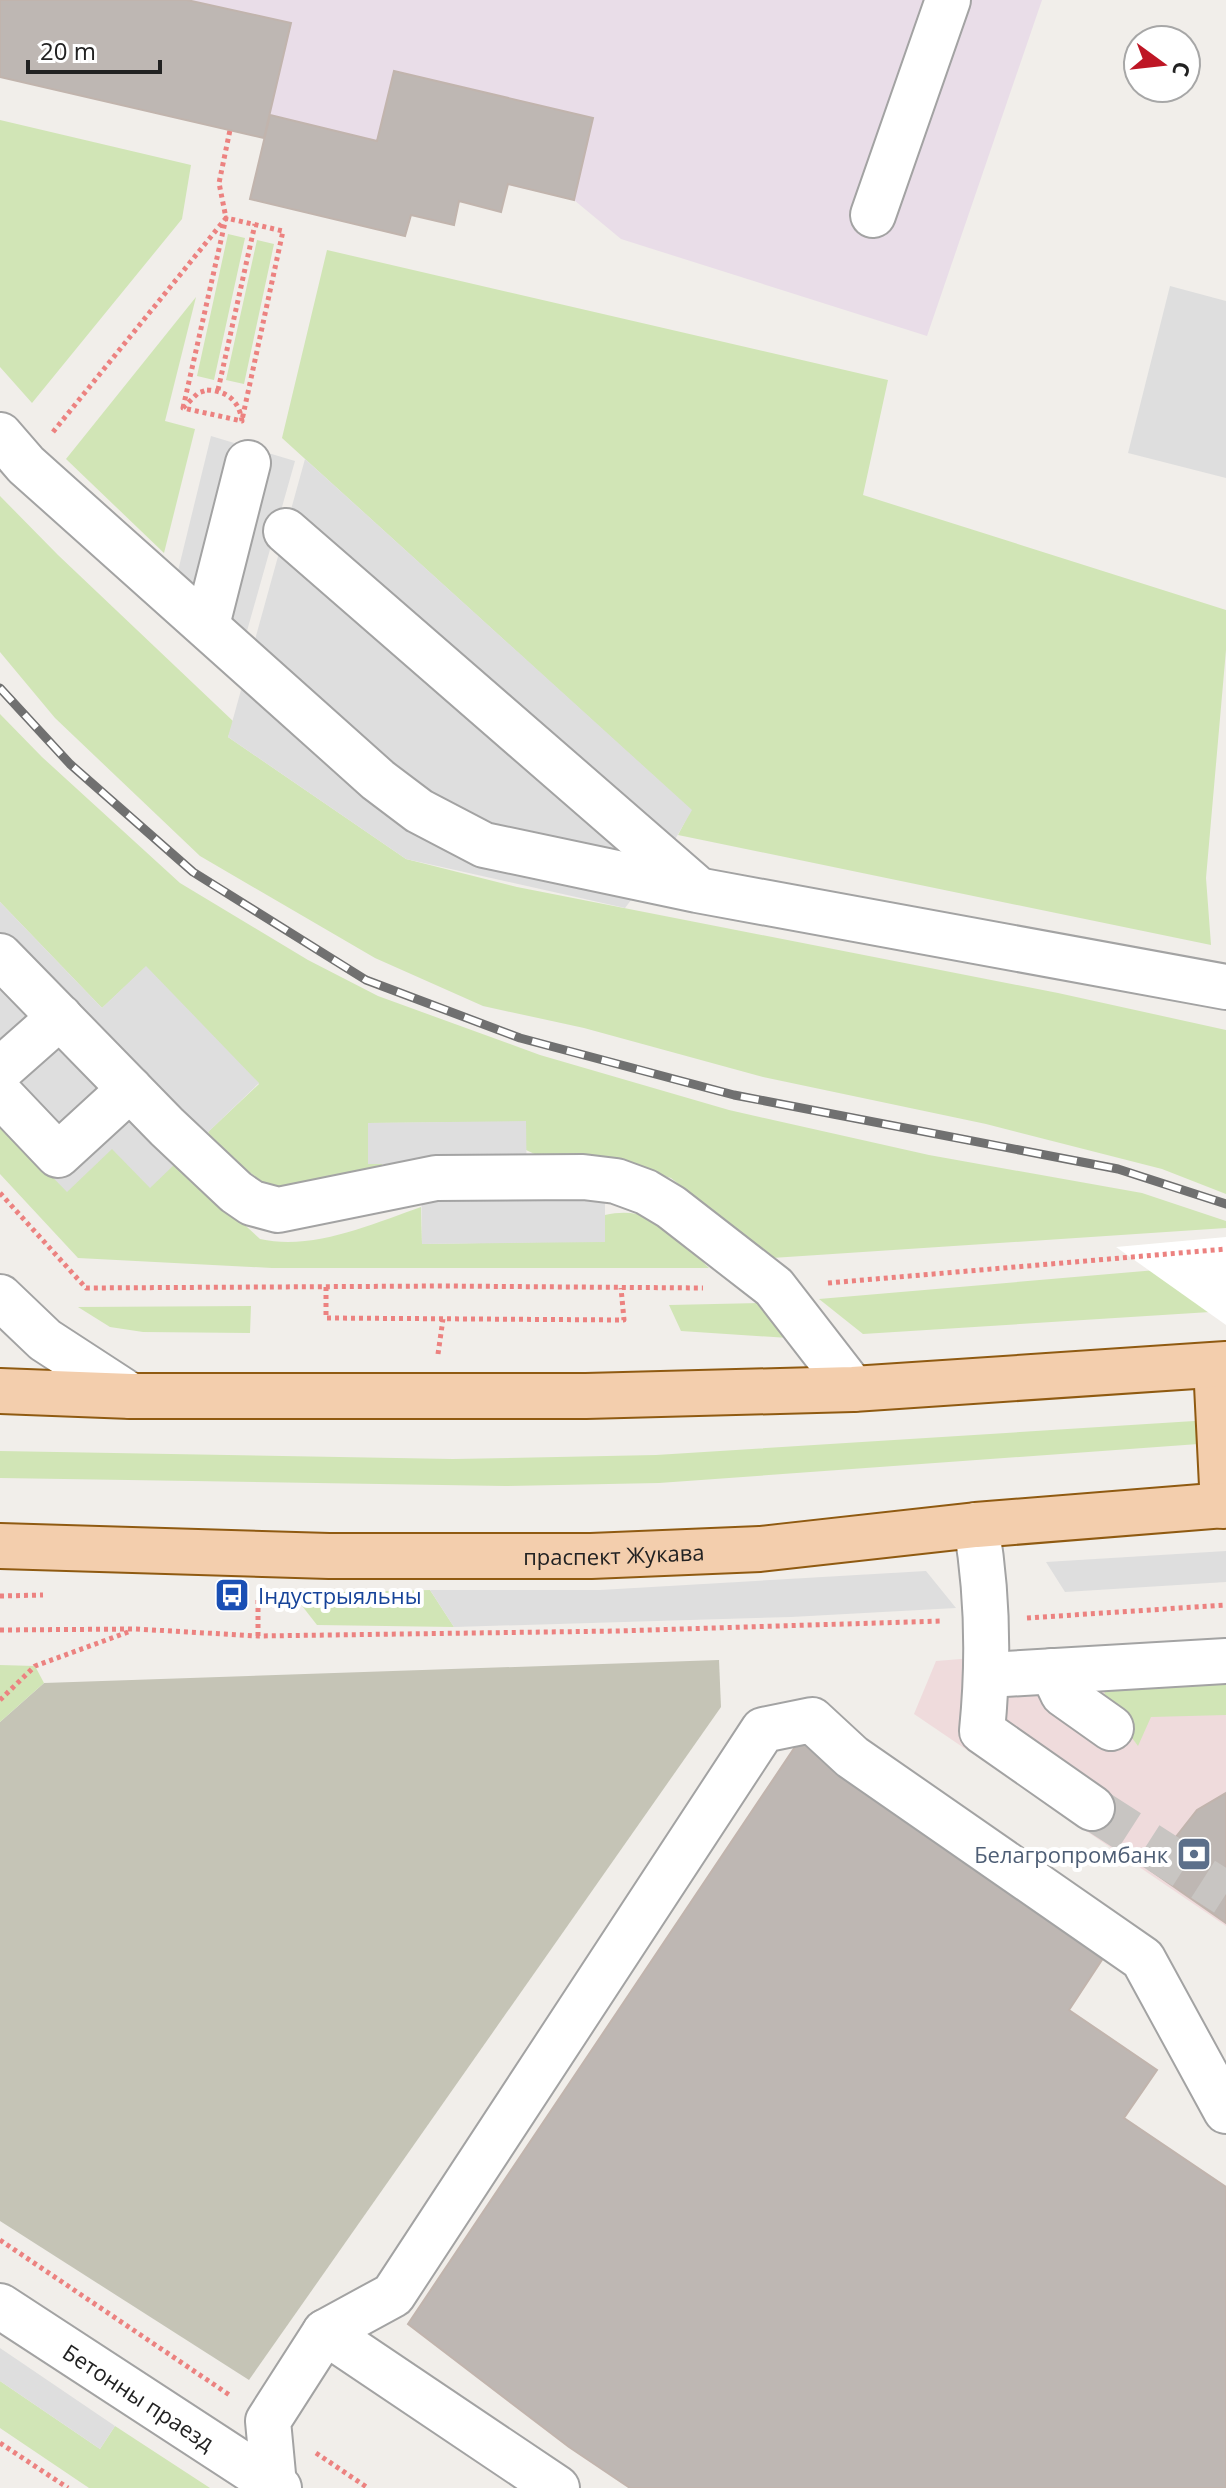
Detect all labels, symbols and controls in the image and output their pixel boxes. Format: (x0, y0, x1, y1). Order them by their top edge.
scale bar (28, 24, 160, 74)
north arrow (1122, 24, 1202, 104)
text: 20 m (40, 34, 96, 67)
text: С (1166, 59, 1199, 80)
street label: праспект Жукава (523, 1536, 705, 1571)
bus stop icon: Індустрыяльны (213, 1576, 251, 1614)
place label: Індустрыяльны (258, 1580, 422, 1610)
bank icon: Белагропромбанк (1175, 1835, 1213, 1873)
place label: Белагропромбанк (974, 1839, 1169, 1869)
street label: Бетонны праезд (58, 2336, 221, 2457)

